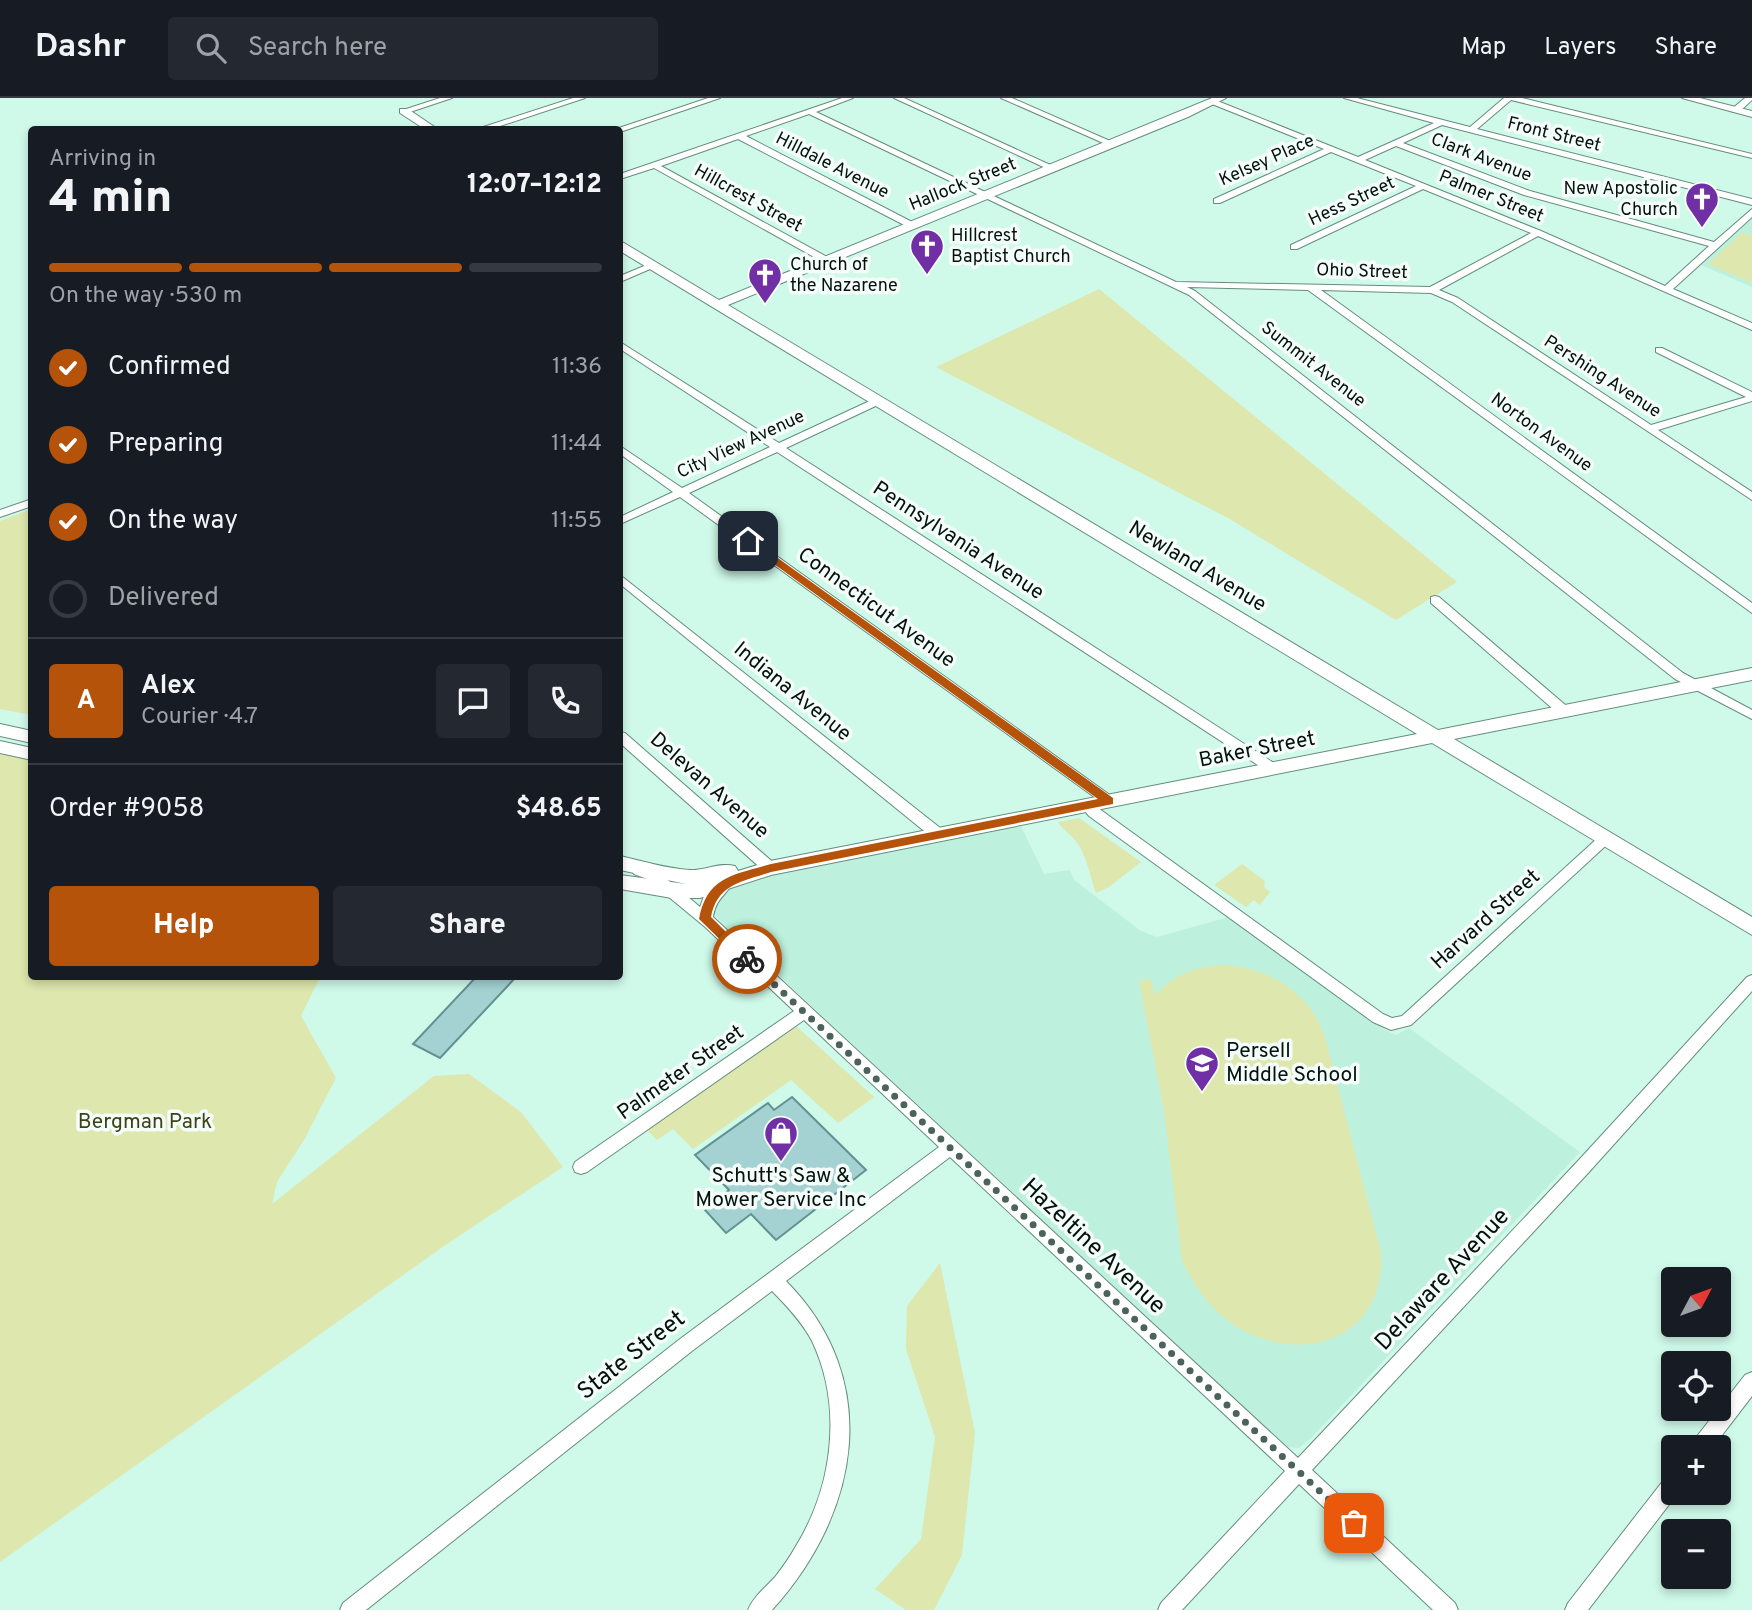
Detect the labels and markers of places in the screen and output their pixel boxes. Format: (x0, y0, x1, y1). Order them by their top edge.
place label: New Apostolic Church (1564, 178, 1678, 222)
church icon: New Apostolic Church (1683, 180, 1721, 229)
place label: Hillcrest Baptist Church (951, 225, 1071, 269)
church icon: Hillcrest Baptist Church (908, 227, 946, 276)
place label: Church of the Nazarene (790, 254, 898, 298)
church icon: Church of the Nazarene (746, 256, 784, 305)
pin (718, 511, 778, 571)
place label: Persell Middle School (1226, 1038, 1358, 1089)
school or university icon: Persell Middle School (1183, 1044, 1221, 1093)
shop icon: Schutt's Saw & Mower Service Inc (762, 1114, 800, 1163)
place label: Schutt's Saw & Mower Service Inc (695, 1163, 867, 1214)
pin (1324, 1493, 1384, 1553)

